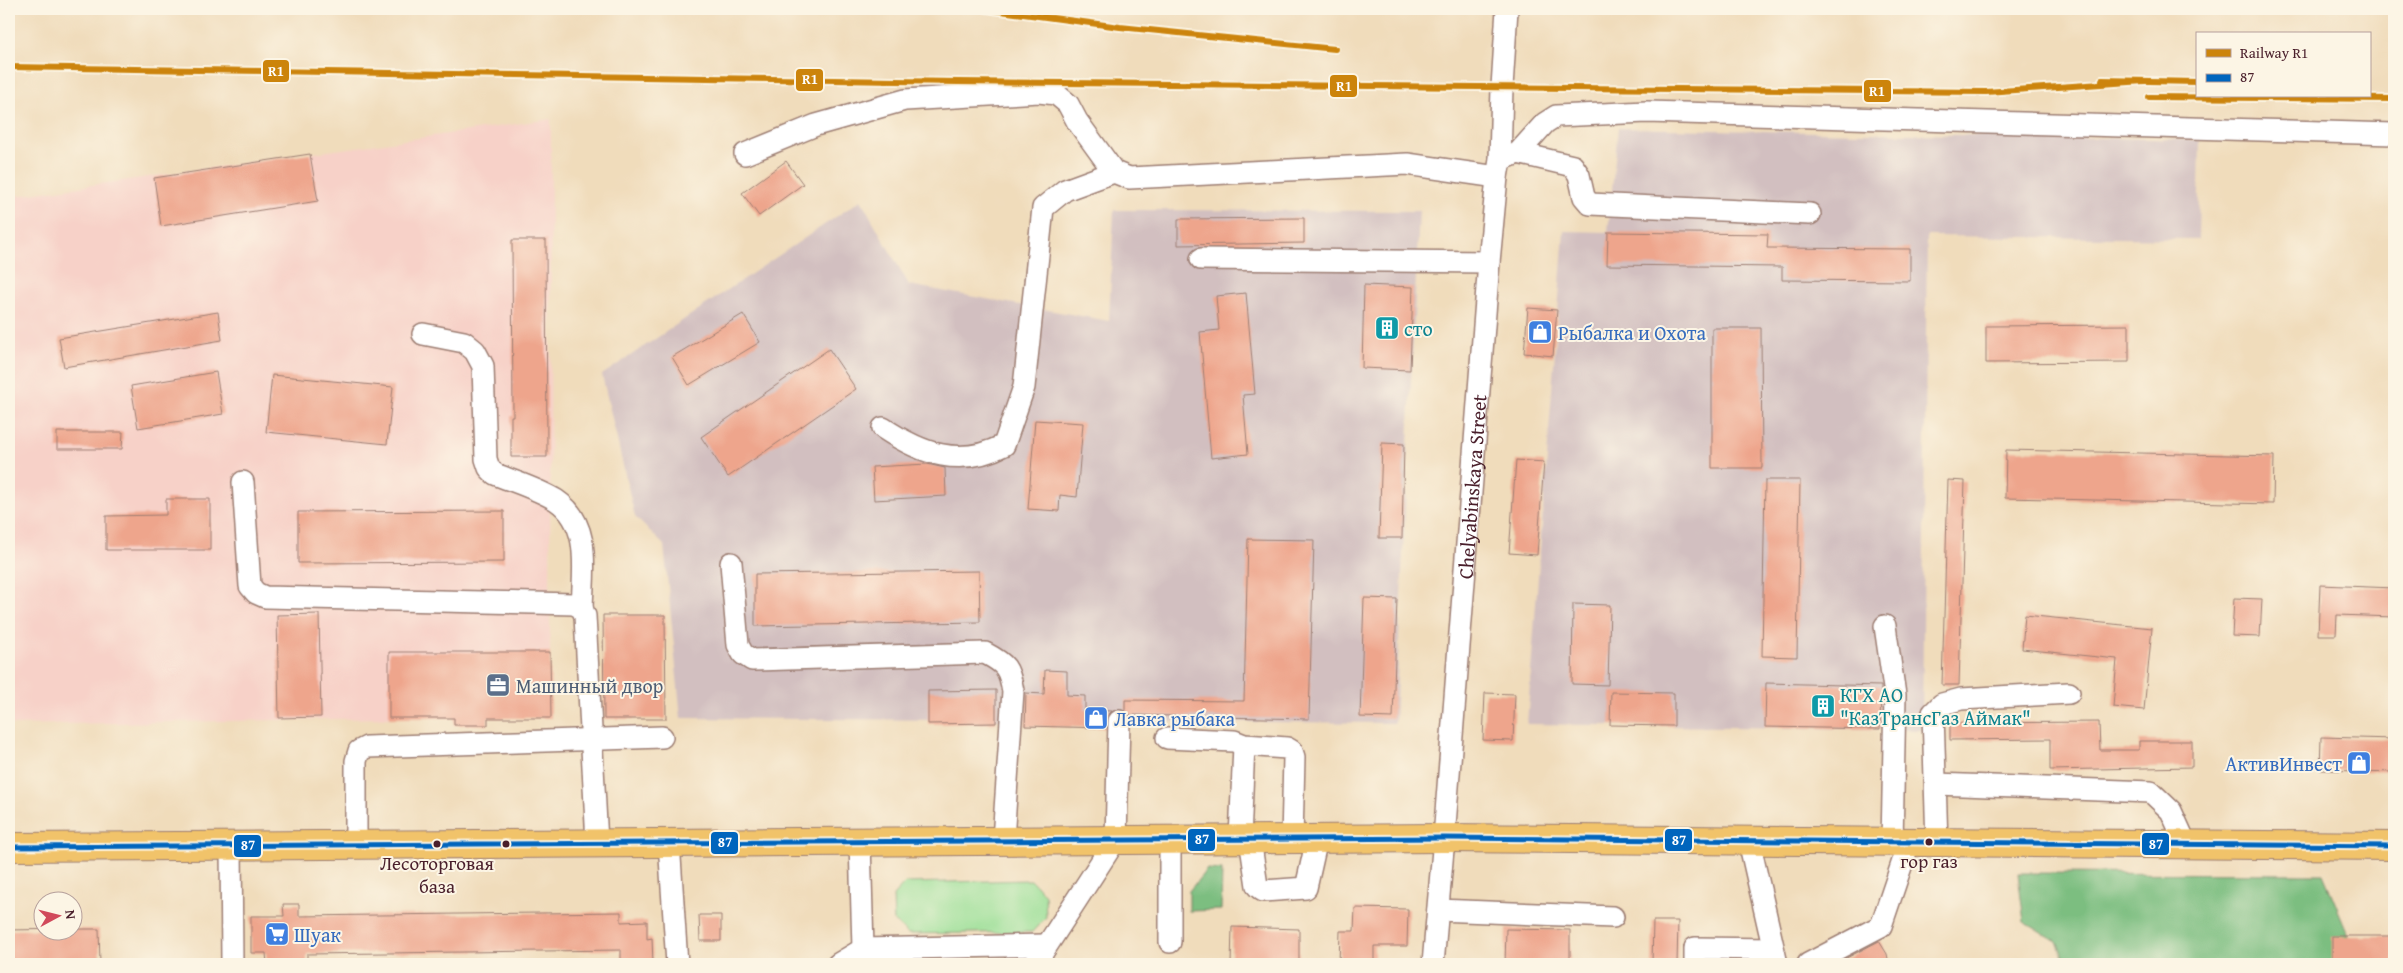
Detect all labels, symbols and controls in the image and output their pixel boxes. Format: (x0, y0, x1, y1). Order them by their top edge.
legend (2196, 32, 2370, 98)
text: Railway R1 (2240, 42, 2308, 63)
line badge: R1 (262, 59, 290, 83)
text: R1 (268, 61, 284, 81)
text: 87 (2240, 66, 2254, 87)
line badge: R1 (795, 68, 824, 92)
text: R1 (802, 69, 818, 89)
line badge: R1 (1329, 74, 1358, 98)
text: R1 (1336, 76, 1352, 96)
line badge: R1 (1863, 79, 1892, 103)
text: R1 (1869, 81, 1885, 101)
place label: сто (1404, 314, 1433, 343)
building icon: сто (1374, 315, 1400, 341)
place label: Рыбалка и Охота (1558, 318, 1706, 347)
shop icon: Рыбалка и Охота (1527, 319, 1553, 345)
street label: Chelyabinskaya Street (1450, 393, 1493, 580)
place label: Машинный двор (516, 671, 664, 700)
office icon: Машинный двор (485, 672, 511, 698)
place label: КГХ АО "КазТрансГаз Аймак" (1840, 680, 2031, 732)
building icon: КГХ АО "КазТрансГаз Аймак" (1810, 693, 1836, 719)
place label: Лавка рыбака (1114, 704, 1235, 733)
shop icon: Лавка рыбака (1083, 705, 1109, 731)
place label: АктивИнвест (2225, 749, 2342, 778)
shop icon: АктивИнвест (2346, 750, 2372, 776)
line badge: 87 (1187, 828, 1216, 852)
line badge: 87 (1664, 828, 1693, 852)
text: 87 (1195, 829, 1209, 849)
text: 87 (1672, 830, 1686, 850)
line badge: 87 (710, 831, 739, 855)
text: 87 (718, 832, 732, 852)
line badge: 87 (2141, 832, 2170, 856)
line badge: 87 (233, 834, 262, 858)
text: 87 (2149, 834, 2163, 854)
text: 87 (241, 835, 255, 855)
marker: гор газ (1924, 837, 1934, 847)
marker: Лесоторговая база (432, 839, 442, 849)
unlabelled marker (501, 839, 511, 849)
place label: гор газ (1900, 847, 1958, 875)
place label: Лесоторговая база (380, 849, 494, 900)
north arrow (32, 890, 82, 940)
text: N (60, 909, 81, 921)
place label: Шуак (294, 920, 341, 949)
supermarket icon: Шуак (264, 921, 290, 947)

